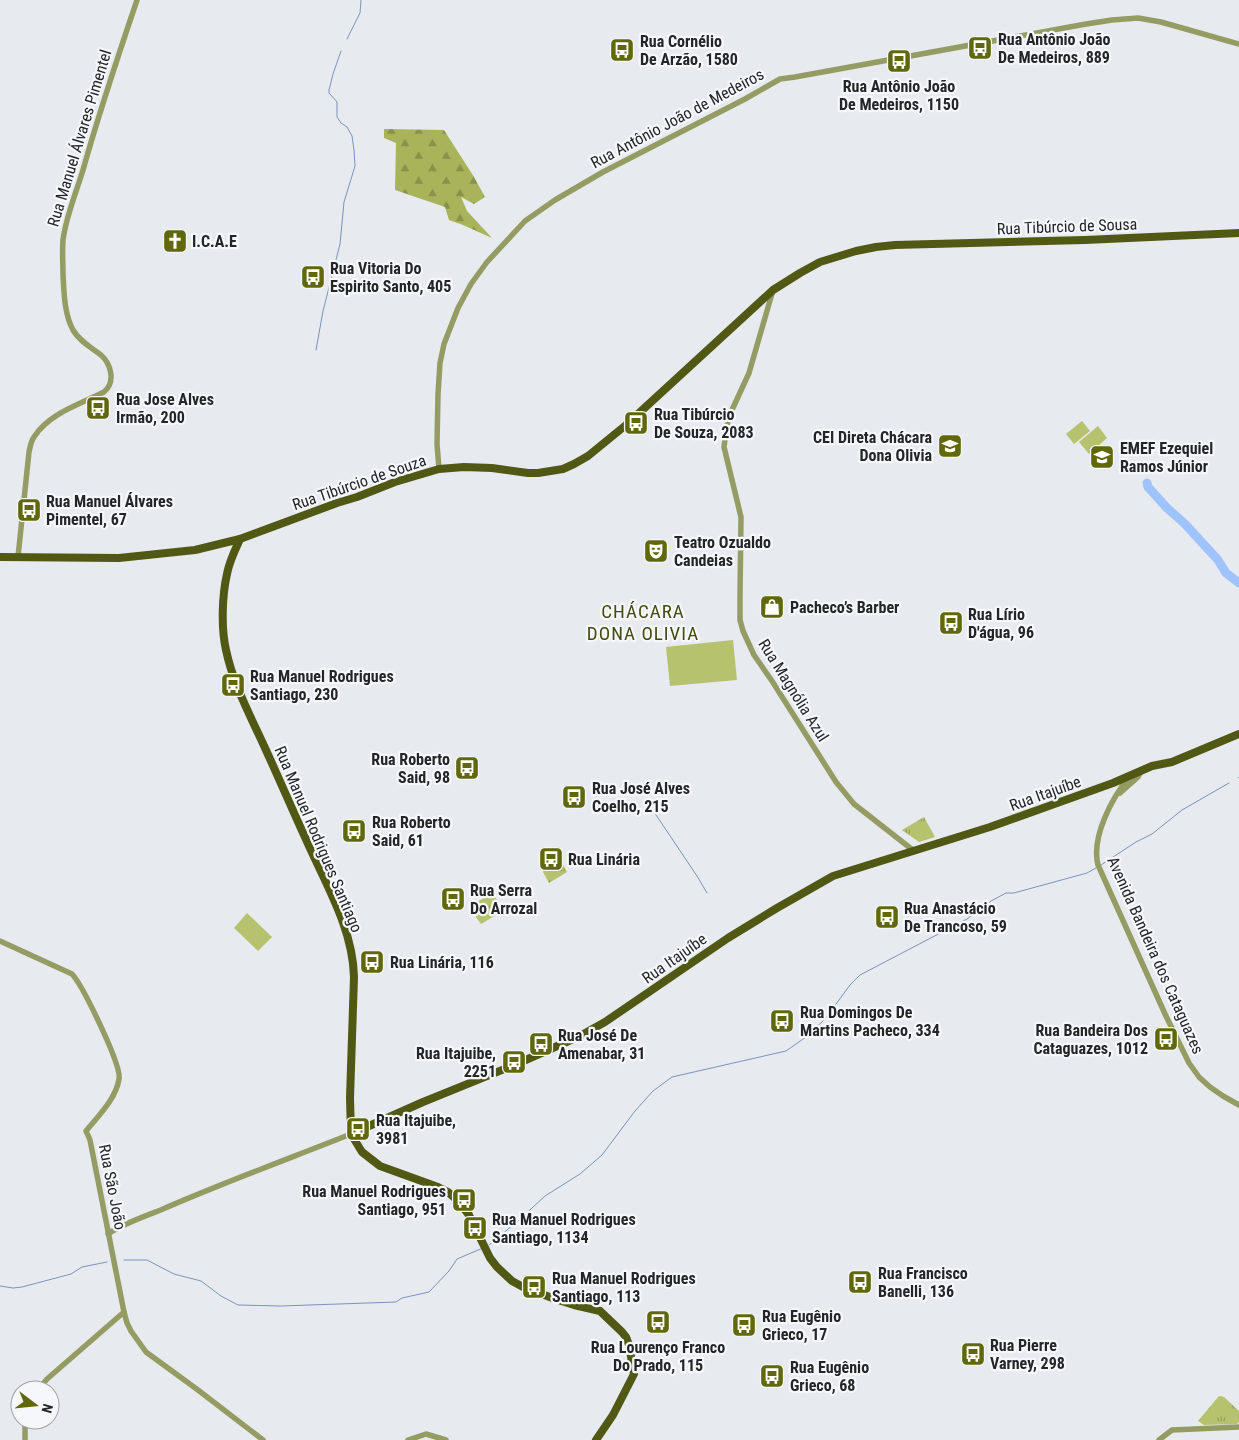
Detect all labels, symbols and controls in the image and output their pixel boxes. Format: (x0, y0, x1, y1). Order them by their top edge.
place label: Rua Antônio João De Medeiros, 889 (998, 30, 1111, 67)
place label: Rua Cornélio De Arzão, 1580 (640, 32, 738, 69)
bus stop icon: Rua Antônio João De Medeiros, 889 (967, 35, 993, 61)
bus stop icon: Rua Cornélio De Arzão, 1580 (609, 37, 635, 63)
street label: Rua Manuel Álvares Pimentel (44, 47, 115, 229)
bus stop icon: Rua Antônio João De Medeiros, 1150 (886, 48, 912, 74)
street label: Rua Antônio João de Medeiros (587, 65, 767, 172)
place label: Rua Antônio João De Medeiros, 1150 (839, 77, 959, 114)
street label: Rua Tibúrcio de Sousa (996, 215, 1138, 238)
church icon: I.C.A.E (162, 228, 188, 254)
place label: I.C.A.E (192, 232, 237, 251)
place label: Rua Vitoria Do Espirito Santo, 405 (330, 259, 451, 296)
bus stop icon: Rua Vitoria Do Espirito Santo, 405 (300, 264, 326, 290)
place label: Rua Jose Alves Irmão, 200 (116, 390, 214, 427)
bus stop icon: Rua Jose Alves Irmão, 200 (85, 395, 111, 421)
place label: Rua Tibúrcio De Souza, 2083 (654, 405, 754, 442)
bus stop icon: Rua Tibúrcio De Souza, 2083 (623, 410, 649, 436)
place label: CEI Direta Chácara Dona Olivia (813, 428, 932, 465)
school or university icon: CEI Direta Chácara Dona Olivia (937, 433, 963, 459)
place label: EMEF Ezequiel Ramos Júnior (1120, 439, 1213, 476)
school or university icon: EMEF Ezequiel Ramos Júnior (1089, 444, 1115, 470)
street label: Rua Tibúrcio de Souza (290, 451, 429, 514)
place label: Rua Manuel Álvares Pimentel, 67 (46, 492, 173, 529)
bus stop icon: Rua Manuel Álvares Pimentel, 67 (16, 497, 42, 523)
place label: Teatro Ozualdo Candeias (674, 533, 771, 570)
theatre icon: Teatro Ozualdo Candeias (643, 538, 669, 564)
shop icon: Pacheco’s Barber (759, 594, 785, 620)
place label: Pacheco’s Barber (790, 598, 899, 617)
district label: CHÁCARA DONA OLIVIA (587, 600, 699, 645)
place label: Rua Lírio D'água, 96 (968, 605, 1034, 642)
bus stop icon: Rua Lírio D'água, 96 (938, 610, 964, 636)
street label: Rua Magnólia Azul (754, 635, 833, 745)
place label: Rua Manuel Rodrigues Santiago, 230 (250, 667, 394, 704)
bus stop icon: Rua Manuel Rodrigues Santiago, 230 (220, 672, 246, 698)
street label: Rua Manuel Rodrigues Santiago (271, 743, 366, 935)
place label: Rua Roberto Said, 98 (371, 750, 450, 787)
bus stop icon: Rua Roberto Said, 98 (454, 755, 480, 781)
street label: Rua Itajuíbe (1007, 772, 1083, 815)
place label: Rua José Alves Coelho, 215 (592, 779, 690, 816)
bus stop icon: Rua José Alves Coelho, 215 (561, 784, 587, 810)
place label: Rua Roberto Said, 61 (372, 813, 451, 850)
bus stop icon: Rua Roberto Said, 61 (341, 818, 367, 844)
bus stop icon: Rua Linária (538, 846, 564, 872)
place label: Rua Linária (568, 850, 640, 869)
street label: Avenida Bandeira dos Cataguazes (1103, 854, 1208, 1057)
place label: Rua Serra Do Arrozal (470, 881, 537, 918)
bus stop icon: Rua Serra Do Arrozal (440, 886, 466, 912)
place label: Rua Anastácio De Trancoso, 59 (904, 899, 1007, 936)
bus stop icon: Rua Anastácio De Trancoso, 59 (874, 904, 900, 930)
street label: Rua Itajuíbe (638, 929, 710, 988)
bus stop icon: Rua Linária, 116 (359, 949, 385, 975)
place label: Rua Linária, 116 (390, 953, 494, 972)
place label: Rua Domingos De Martins Pacheco, 334 (800, 1003, 940, 1040)
bus stop icon: Rua Domingos De Martins Pacheco, 334 (769, 1008, 795, 1034)
place label: Rua Bandeira Dos Cataguazes, 1012 (1033, 1021, 1148, 1058)
place label: Rua José De Amenabar, 31 (558, 1026, 645, 1063)
bus stop icon: Rua Bandeira Dos Cataguazes, 1012 (1153, 1026, 1179, 1052)
bus stop icon: Rua José De Amenabar, 31 (528, 1031, 554, 1057)
place label: Rua Itajuibe, 2251 (416, 1044, 496, 1081)
bus stop icon: Rua Itajuibe, 2251 (501, 1049, 527, 1075)
place label: Rua Itajuibe, 3981 (376, 1111, 456, 1148)
bus stop icon: Rua Itajuibe, 3981 (345, 1116, 371, 1142)
street label: Rua São João (95, 1143, 130, 1231)
place label: Rua Manuel Rodrigues Santiago, 951 (302, 1182, 446, 1219)
bus stop icon: Rua Manuel Rodrigues Santiago, 951 (451, 1187, 477, 1213)
place label: Rua Manuel Rodrigues Santiago, 1134 (492, 1210, 636, 1247)
bus stop icon: Rua Manuel Rodrigues Santiago, 1134 (462, 1215, 488, 1241)
place label: Rua Francisco Banelli, 136 (878, 1264, 968, 1301)
place label: Rua Manuel Rodrigues Santiago, 113 (552, 1269, 696, 1306)
bus stop icon: Rua Francisco Banelli, 136 (847, 1269, 873, 1295)
bus stop icon: Rua Manuel Rodrigues Santiago, 113 (521, 1274, 547, 1300)
place label: Rua Eugênio Grieco, 17 (762, 1307, 841, 1344)
bus stop icon: Rua Lourenço Franco Do Prado, 115 (645, 1309, 671, 1335)
bus stop icon: Rua Eugênio Grieco, 17 (731, 1312, 757, 1338)
place label: Rua Pierre Varney, 298 (990, 1336, 1065, 1373)
place label: Rua Lourenço Franco Do Prado, 115 (591, 1338, 725, 1375)
bus stop icon: Rua Pierre Varney, 298 (960, 1341, 986, 1367)
place label: Rua Eugênio Grieco, 68 (790, 1358, 869, 1395)
bus stop icon: Rua Eugênio Grieco, 68 (759, 1363, 785, 1389)
north arrow (10, 1380, 60, 1430)
text: N (39, 1402, 56, 1415)

